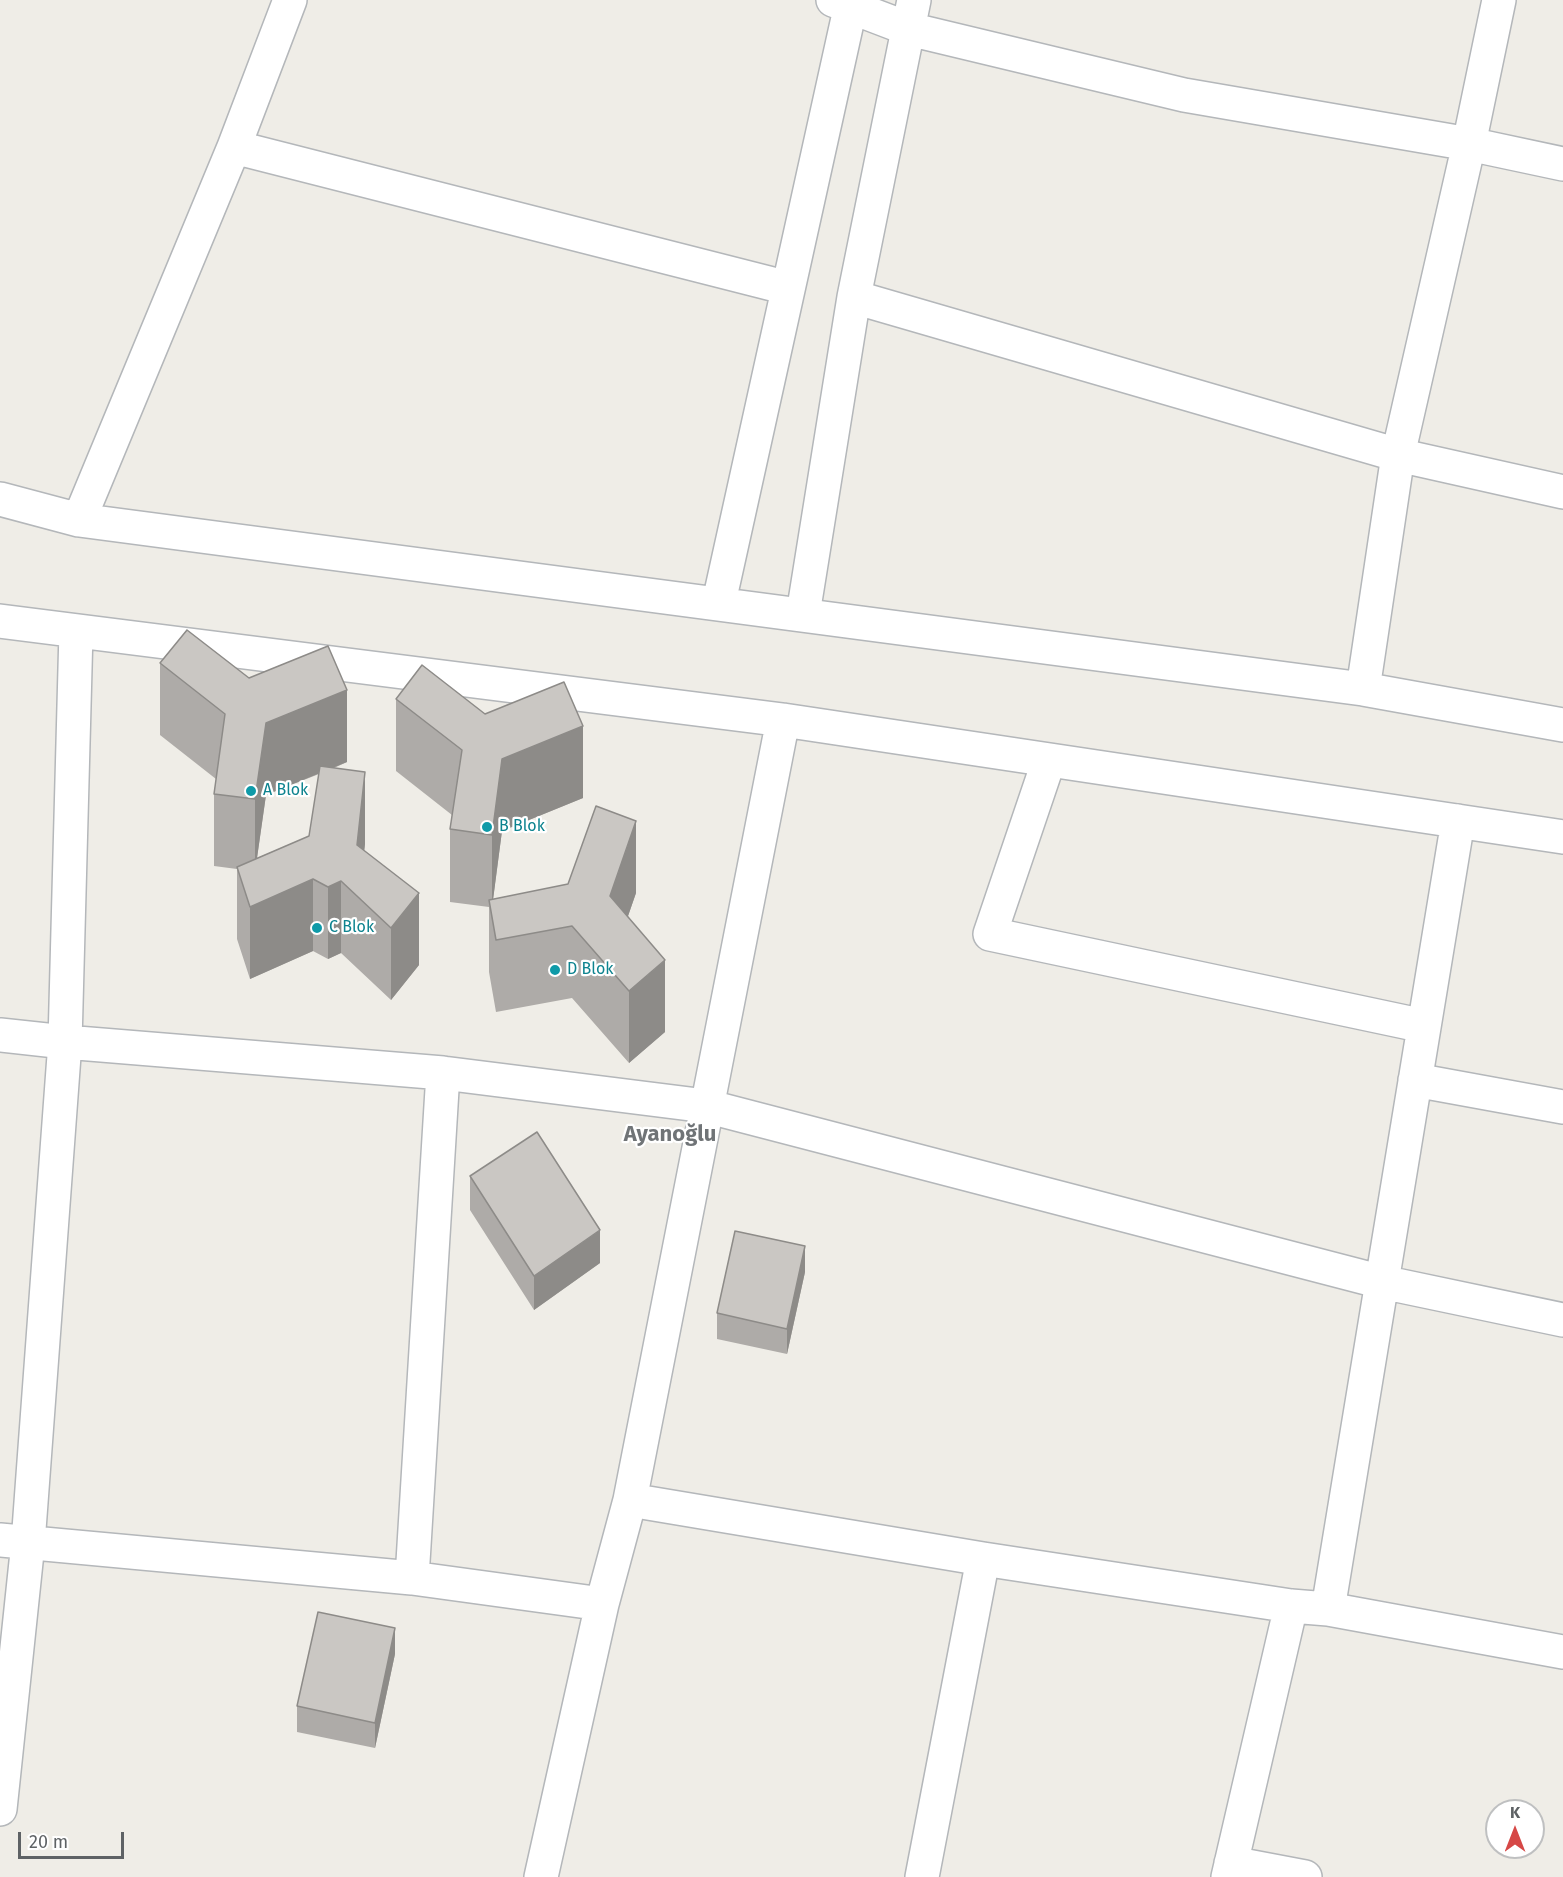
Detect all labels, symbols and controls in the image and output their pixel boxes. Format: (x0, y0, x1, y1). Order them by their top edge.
place label: A Blok (263, 781, 308, 801)
marker: A Blok (244, 784, 258, 798)
place label: B Blok (499, 817, 545, 837)
marker: B Blok (480, 820, 494, 834)
place label: C Blok (329, 918, 374, 938)
marker: C Blok (310, 921, 324, 935)
place label: D Blok (567, 960, 613, 980)
marker: D Blok (548, 963, 562, 977)
district label: Ayanoğlu (624, 1122, 716, 1148)
north arrow (1485, 1799, 1545, 1859)
text: K (1510, 1803, 1520, 1822)
scale bar (21, 1820, 128, 1858)
text: 20 m (29, 1831, 68, 1853)

